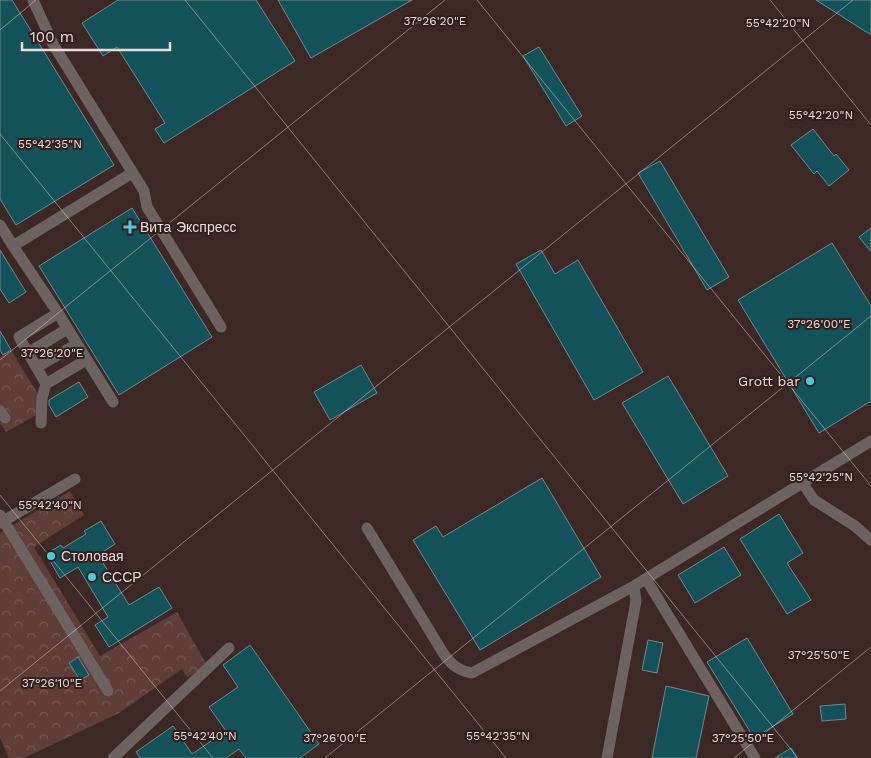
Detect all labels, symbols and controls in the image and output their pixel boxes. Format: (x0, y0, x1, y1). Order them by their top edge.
text: 37°26'20"E (404, 14, 467, 28)
text: 55°42'20"N (746, 16, 810, 30)
scale bar (22, 20, 170, 52)
text: 100 m (30, 28, 74, 46)
text: 55°42'20"N (789, 108, 853, 122)
text: 55°42'35"N (18, 137, 82, 151)
place label: Вита Экспресс (140, 219, 236, 235)
marker: Вита Экспресс (124, 221, 136, 233)
text: 37°26'00"E (787, 317, 851, 331)
text: 37°26'20"E (21, 346, 84, 360)
place label: Grott bar (738, 373, 800, 389)
marker: Grott bar (804, 375, 816, 387)
text: 55°42'25"N (789, 470, 853, 484)
text: 55°42'40"N (18, 498, 82, 512)
place label: Столовая (61, 548, 124, 564)
marker: Столовая (45, 550, 57, 562)
place label: СССР (102, 569, 142, 585)
marker: СССР (86, 571, 98, 583)
text: 37°25'50"E (788, 648, 851, 662)
text: 37°26'10"E (22, 676, 83, 690)
text: 55°42'40"N (173, 729, 237, 743)
text: 55°42'35"N (466, 729, 530, 743)
text: 37°26'00"E (303, 731, 367, 745)
text: 37°25'50"E (712, 731, 775, 745)

